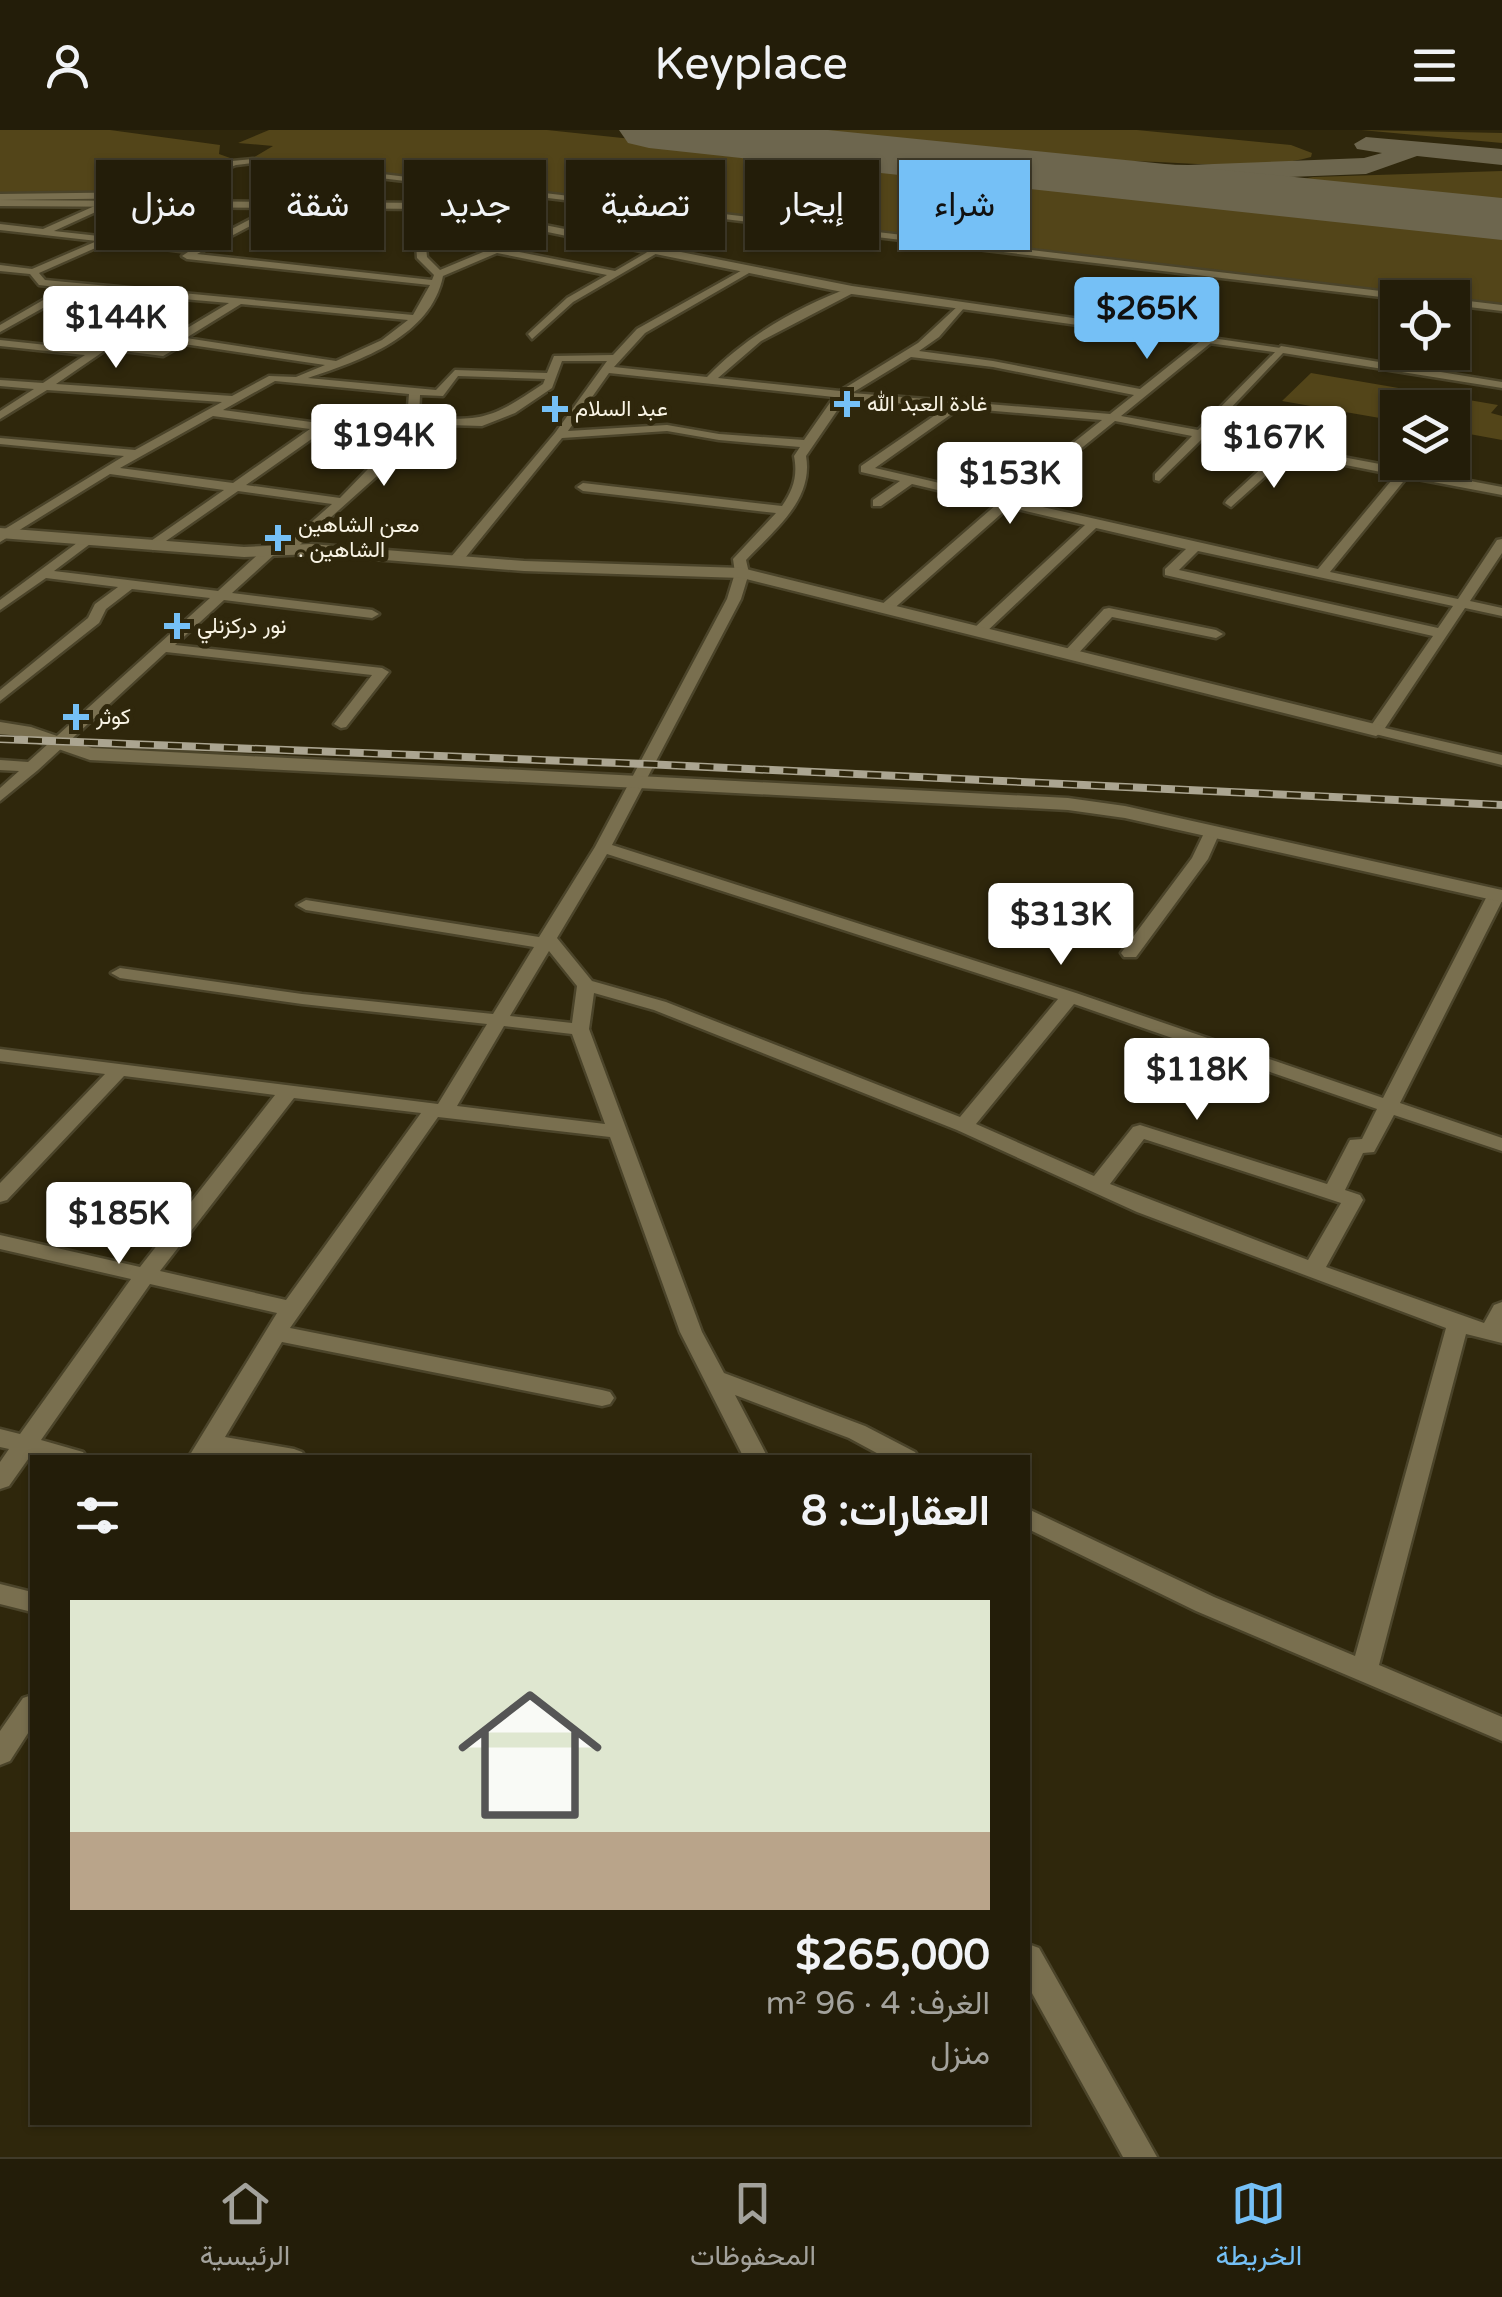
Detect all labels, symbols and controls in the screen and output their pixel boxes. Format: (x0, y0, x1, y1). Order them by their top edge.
icon: person (40, 38, 95, 93)
text: Keyplace (654, 38, 848, 92)
icon: menu (1407, 38, 1462, 93)
chip: منزل (96, 160, 231, 250)
chip: شقة (251, 160, 384, 250)
chip: جديد (404, 160, 546, 250)
chip: تصفية (566, 160, 725, 250)
chip: إيجار (745, 160, 879, 250)
chip: شراء (899, 160, 1030, 250)
pin: $265K (1077, 277, 1217, 362)
map controls (1380, 280, 1470, 480)
button: locate (1380, 280, 1470, 370)
pin: $144K (46, 286, 186, 371)
text: $265K (1096, 290, 1198, 328)
text: $144K (65, 299, 167, 337)
place label: غادة العبد الله (867, 390, 988, 417)
button: layers (1380, 390, 1470, 480)
marker: غادة العبد الله (836, 393, 858, 415)
place label: عبد السلام (575, 396, 668, 423)
marker: عبد السلام (544, 398, 566, 420)
pin: $194K (314, 404, 454, 489)
pin: $167K (1204, 406, 1344, 491)
text: $194K (333, 417, 435, 455)
text: $167K (1223, 419, 1325, 457)
pin: $153K (940, 442, 1080, 527)
text: $153K (959, 455, 1061, 493)
place label: معن الشاهين . الشاهين (298, 512, 420, 563)
marker: معن الشاهين . الشاهين (267, 527, 289, 549)
place label: نور دركزنلي (197, 613, 287, 644)
marker: نور دركزنلي (166, 615, 188, 637)
place label: كوثر (95, 704, 131, 730)
marker: كوثر (65, 706, 87, 728)
pin: $313K (991, 883, 1131, 968)
text: $313K (1010, 896, 1112, 934)
pin: $118K (1127, 1038, 1267, 1123)
text: $118K (1146, 1051, 1248, 1089)
pin: $185K (49, 1182, 189, 1267)
text: $185K (68, 1195, 170, 1233)
text: العقارات: 8 (801, 1486, 990, 1537)
icon: filters (70, 1488, 125, 1543)
icon: home (440, 1665, 620, 1845)
text: $265,000 (795, 1930, 990, 1981)
text: الغرف: 4 · 96 m² (766, 1985, 990, 2023)
text: منزل (930, 2035, 990, 2073)
tab: الرئيسية (200, 2176, 290, 2280)
tab: المحفوظات (690, 2176, 816, 2280)
tab: الخريطة (1216, 2176, 1302, 2280)

